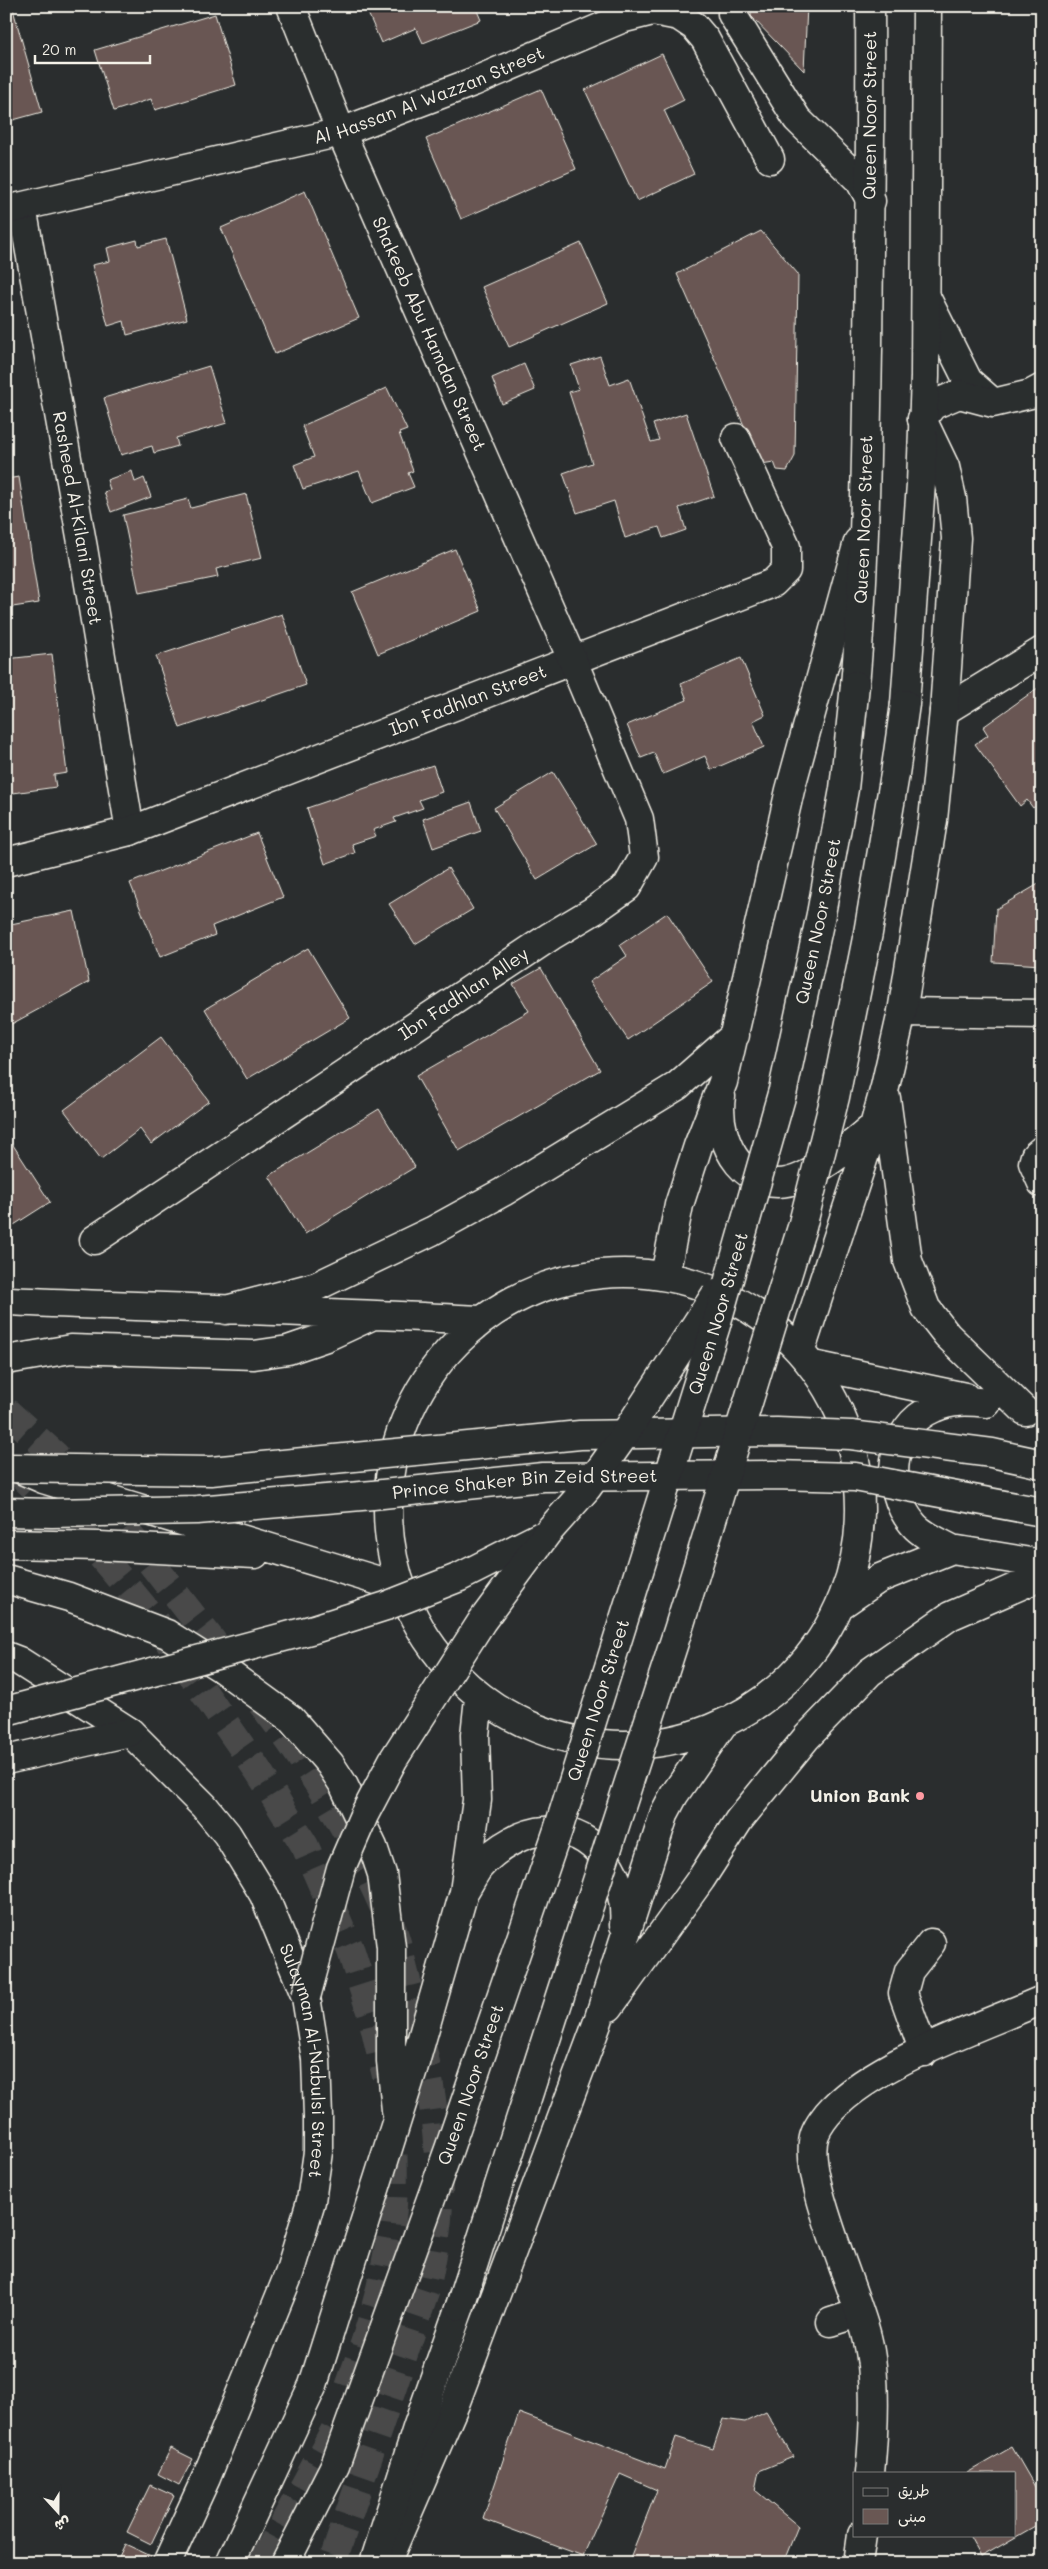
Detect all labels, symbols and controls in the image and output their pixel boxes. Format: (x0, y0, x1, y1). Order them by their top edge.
street label: Queen Noor Street (857, 31, 881, 200)
scale bar (35, 32, 150, 64)
text: 20 m (42, 39, 76, 59)
street label: Al Hassan Al Wazzan Street (311, 40, 548, 149)
street label: Shakeeb Abu Hamdan Street (367, 213, 493, 455)
street label: Rasheed Al-Kilani Street (48, 409, 109, 627)
street label: Queen Noor Street (848, 435, 877, 604)
street label: Ibn Fadhlan Street (385, 659, 550, 741)
street label: Queen Noor Street (789, 836, 846, 1006)
street label: Ibn Fadhlan Alley (393, 941, 533, 1045)
street label: Queen Noor Street (682, 1229, 753, 1398)
street label: Prince Shaker Bin Zeid Street (391, 1463, 657, 1504)
street label: Queen Noor Street (561, 1616, 634, 1784)
place label: Union Bank (810, 1783, 910, 1807)
marker: Union Bank (914, 1790, 926, 1802)
street label: Sulayman Al-Nabulsi Street (274, 1940, 331, 2180)
street label: Queen Noor Street (431, 2001, 509, 2168)
legend (853, 2472, 1016, 2536)
text: طريق (898, 2480, 930, 2500)
north arrow (32, 2486, 82, 2536)
text: مبنى (898, 2506, 926, 2527)
text: ش (52, 2513, 73, 2536)

